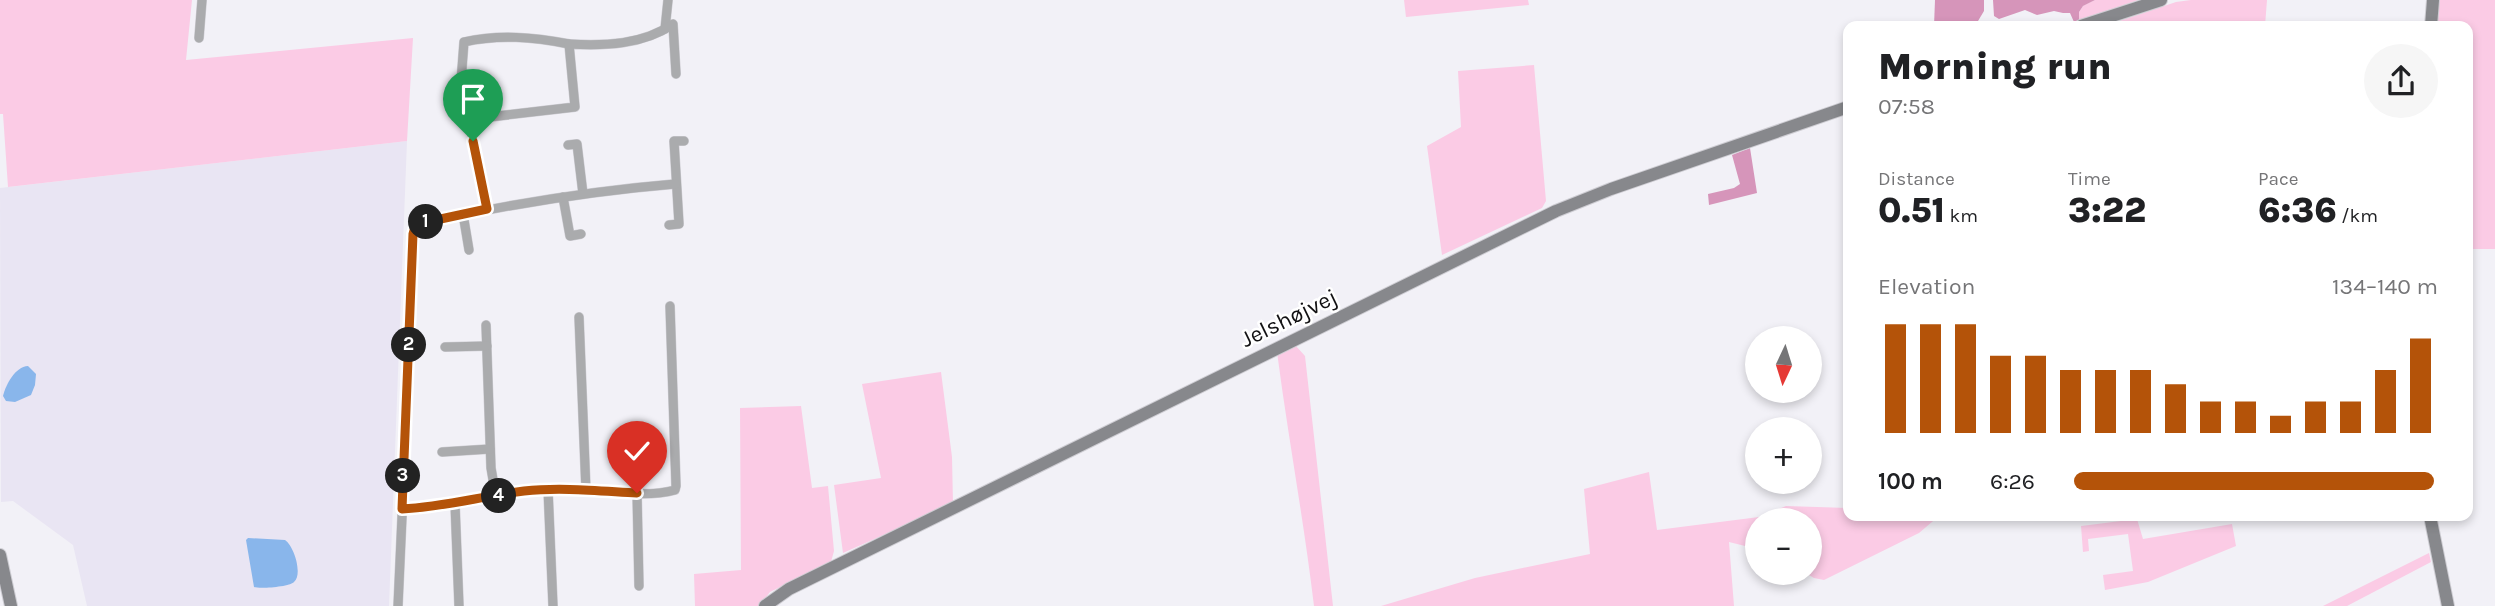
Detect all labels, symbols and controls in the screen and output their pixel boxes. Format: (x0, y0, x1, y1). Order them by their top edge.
text: Morning run (1878, 44, 2112, 89)
button: share (2364, 44, 2438, 118)
pin (443, 69, 503, 141)
icon: arrive (454, 80, 492, 118)
text: 07:58 (1878, 93, 1935, 120)
text: Distance (1878, 168, 1955, 190)
text: Time (2068, 168, 2111, 190)
text: Pace (2258, 168, 2299, 190)
text: 0.51 (1878, 190, 1945, 231)
text: 3:22 (2068, 190, 2146, 231)
text: 6:36 (2258, 190, 2337, 231)
pin: 1 (408, 204, 444, 240)
text: km (1945, 205, 1978, 227)
text: /km (2337, 205, 2378, 227)
text: 1 (422, 210, 429, 232)
text: Elevation (1878, 273, 1975, 300)
text: 134–140 m (2332, 273, 2438, 300)
street label: Jelshøjvej (1236, 283, 1342, 353)
north arrow (1745, 326, 1822, 402)
map controls (1745, 326, 1822, 585)
pin: 2 (392, 328, 426, 362)
text: 2 (403, 333, 414, 355)
button: + (1745, 417, 1822, 494)
pin (607, 421, 667, 493)
icon: check (618, 432, 656, 470)
pin: 3 (386, 458, 420, 494)
text: 3 (397, 464, 408, 486)
text: 100 m (1878, 468, 1943, 495)
text: 6:26 (1990, 468, 2035, 495)
pin: 4 (482, 478, 516, 514)
text: 4 (493, 484, 504, 506)
button: − (1745, 508, 1822, 585)

